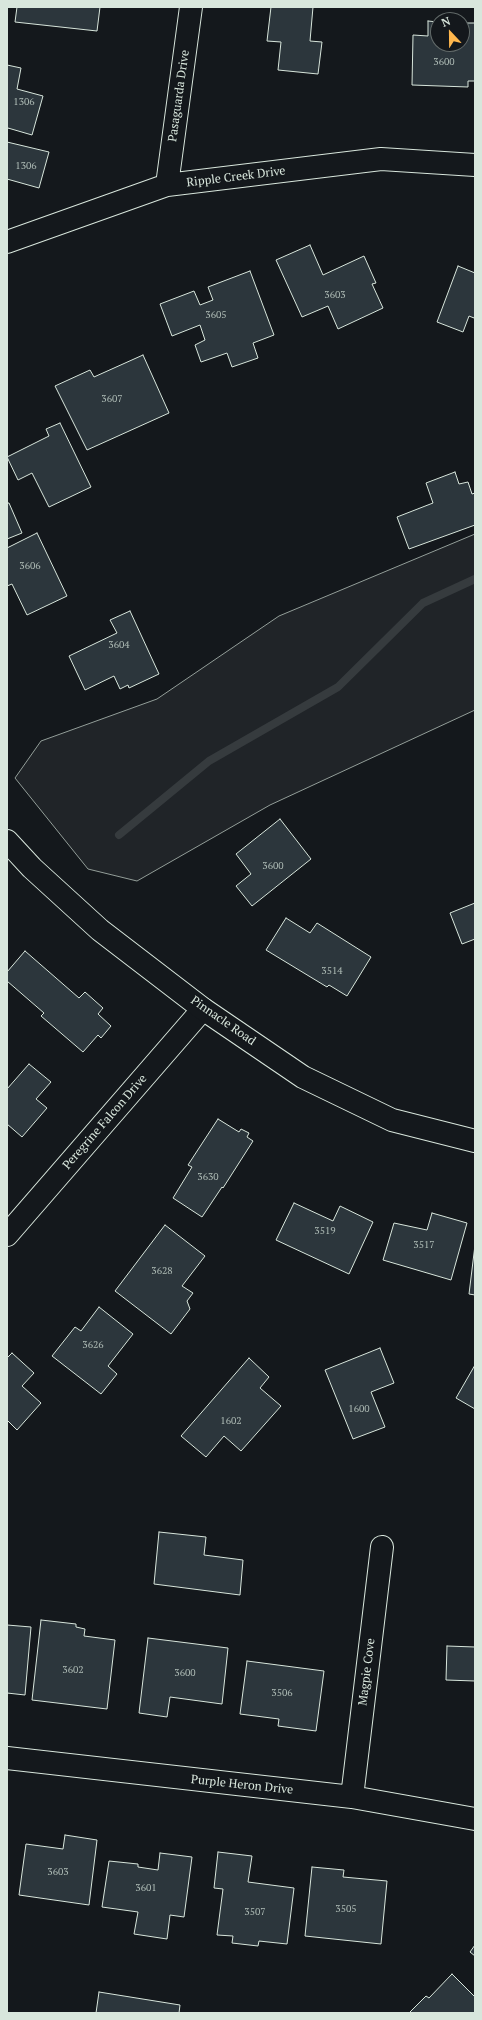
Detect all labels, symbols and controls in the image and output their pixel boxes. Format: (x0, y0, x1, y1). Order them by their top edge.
north arrow (430, 12, 470, 52)
text: N (439, 14, 452, 30)
street label: Pasaguarda Drive (165, 49, 193, 143)
house number: 3600 (433, 56, 455, 68)
house number: 1306 (13, 96, 35, 108)
house number: 1306 (15, 160, 37, 172)
street label: Ripple Creek Drive (186, 164, 286, 190)
house number: 3603 (324, 289, 346, 301)
house number: 3605 (205, 309, 227, 321)
house number: 3607 (101, 393, 123, 405)
house number: 3606 (19, 560, 41, 572)
house number: 3604 (108, 639, 130, 651)
house number: 3600 (262, 860, 284, 872)
house number: 3514 (321, 965, 343, 977)
street label: Pinnacle Road (188, 993, 258, 1049)
street label: Peregrine Falcon Drive (60, 1072, 150, 1172)
house number: 3630 (197, 1171, 219, 1183)
house number: 3519 (314, 1225, 336, 1237)
house number: 3517 (413, 1239, 435, 1251)
house number: 3628 (151, 1265, 173, 1277)
house number: 3626 (82, 1339, 104, 1351)
house number: 1600 (348, 1403, 370, 1415)
house number: 1602 (220, 1415, 242, 1427)
street label: Magpie Cove (356, 1637, 378, 1707)
house number: 3602 (62, 1664, 84, 1676)
house number: 3600 (174, 1667, 196, 1679)
house number: 3506 (271, 1687, 293, 1699)
street label: Purple Heron Drive (190, 1772, 294, 1798)
house number: 3603 (47, 1866, 69, 1878)
house number: 3601 (135, 1882, 157, 1894)
house number: 3505 (335, 1903, 357, 1915)
house number: 3507 (244, 1906, 266, 1918)

